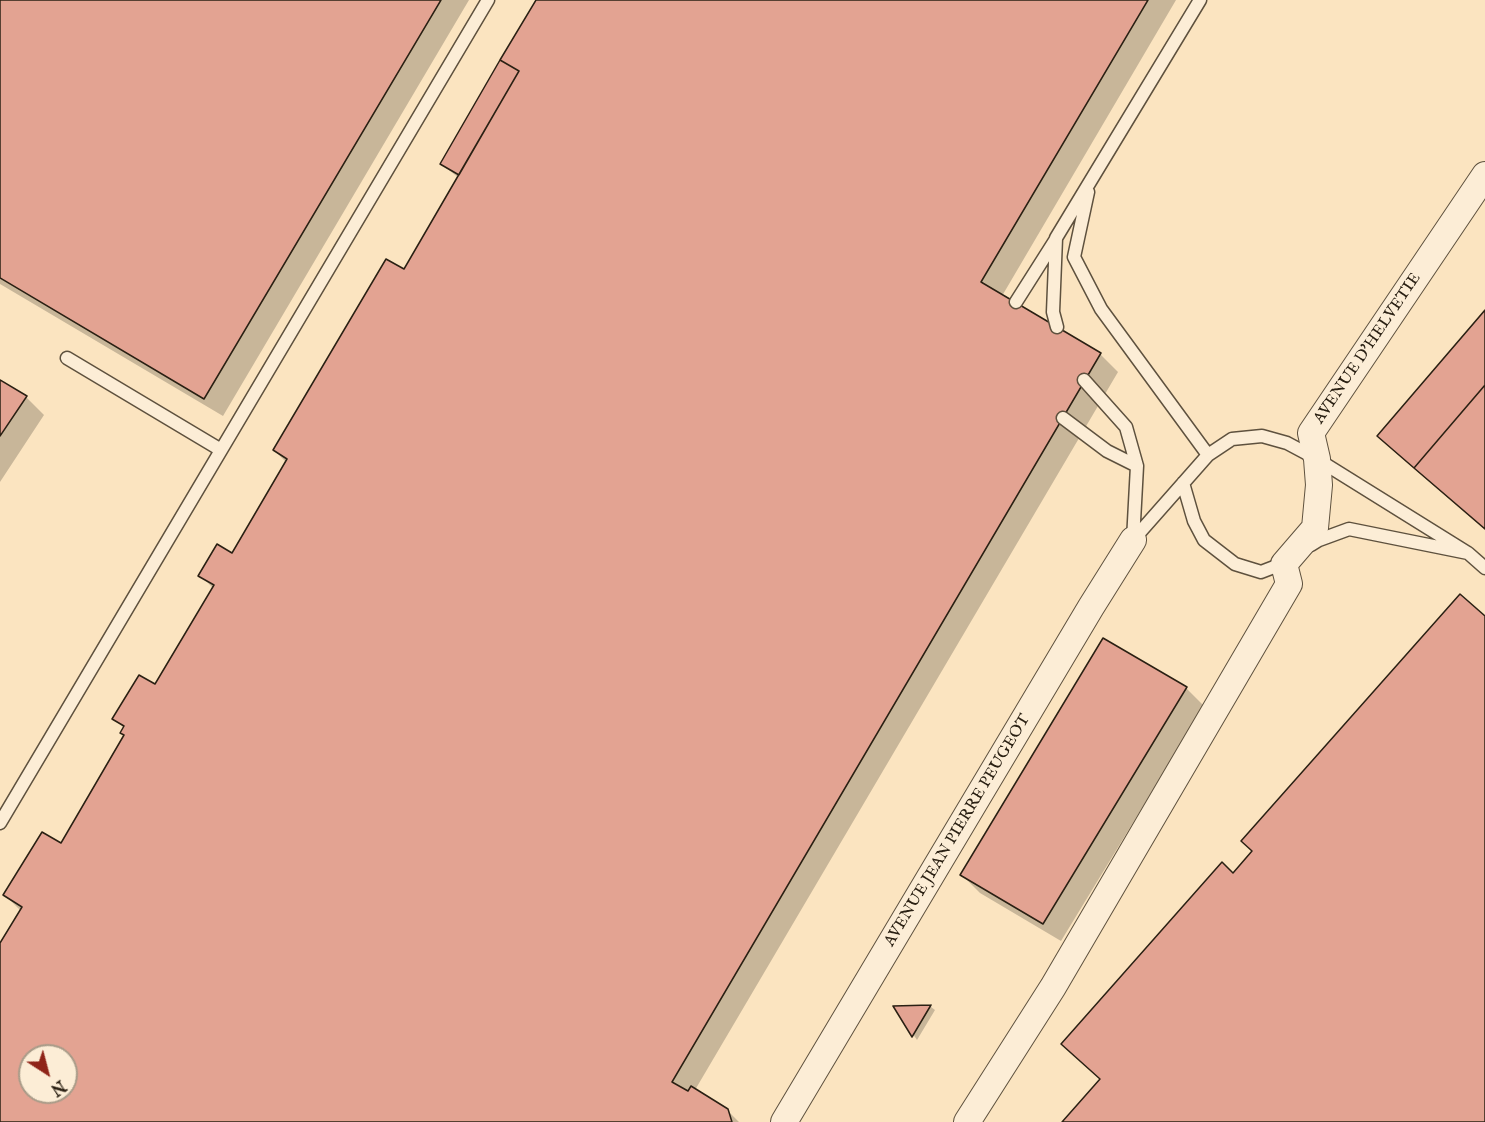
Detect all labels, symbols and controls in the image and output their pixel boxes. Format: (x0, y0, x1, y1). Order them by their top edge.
street label: AVENUE D'HELVETIE (1310, 270, 1426, 428)
street label: AVENUE JEAN PIERRE PEUGEOT (881, 711, 1035, 951)
north arrow (18, 1044, 78, 1104)
text: N (46, 1075, 69, 1099)

